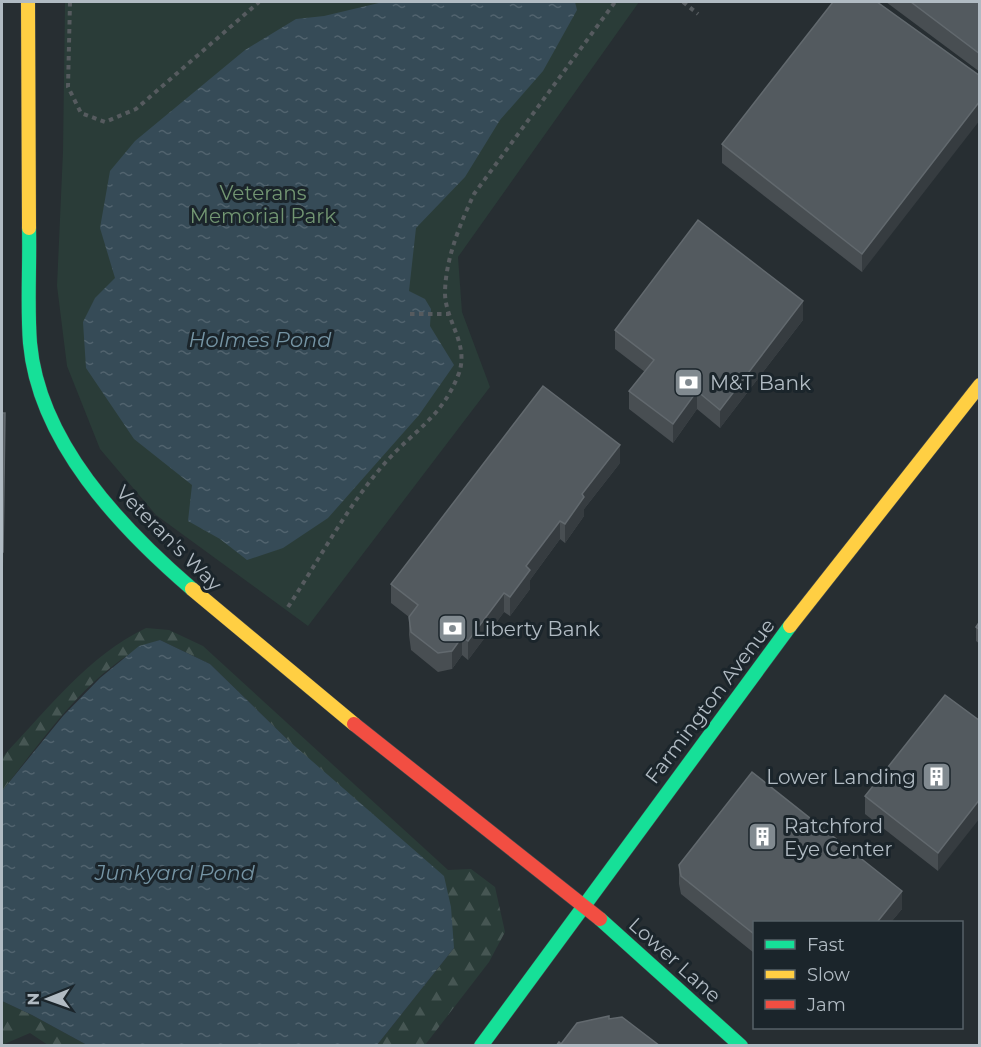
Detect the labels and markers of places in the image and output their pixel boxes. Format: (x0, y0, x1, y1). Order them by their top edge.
bank icon: M&T Bank (673, 367, 705, 399)
place label: M&T Bank (710, 371, 811, 395)
bank icon: Liberty Bank (436, 613, 468, 645)
place label: Liberty Bank (473, 617, 600, 641)
building icon: Lower Landing (921, 761, 953, 793)
place label: Lower Landing (766, 765, 916, 789)
place label: Ratchford Eye Center (784, 814, 892, 861)
building icon: Ratchford Eye Center (747, 821, 779, 853)

